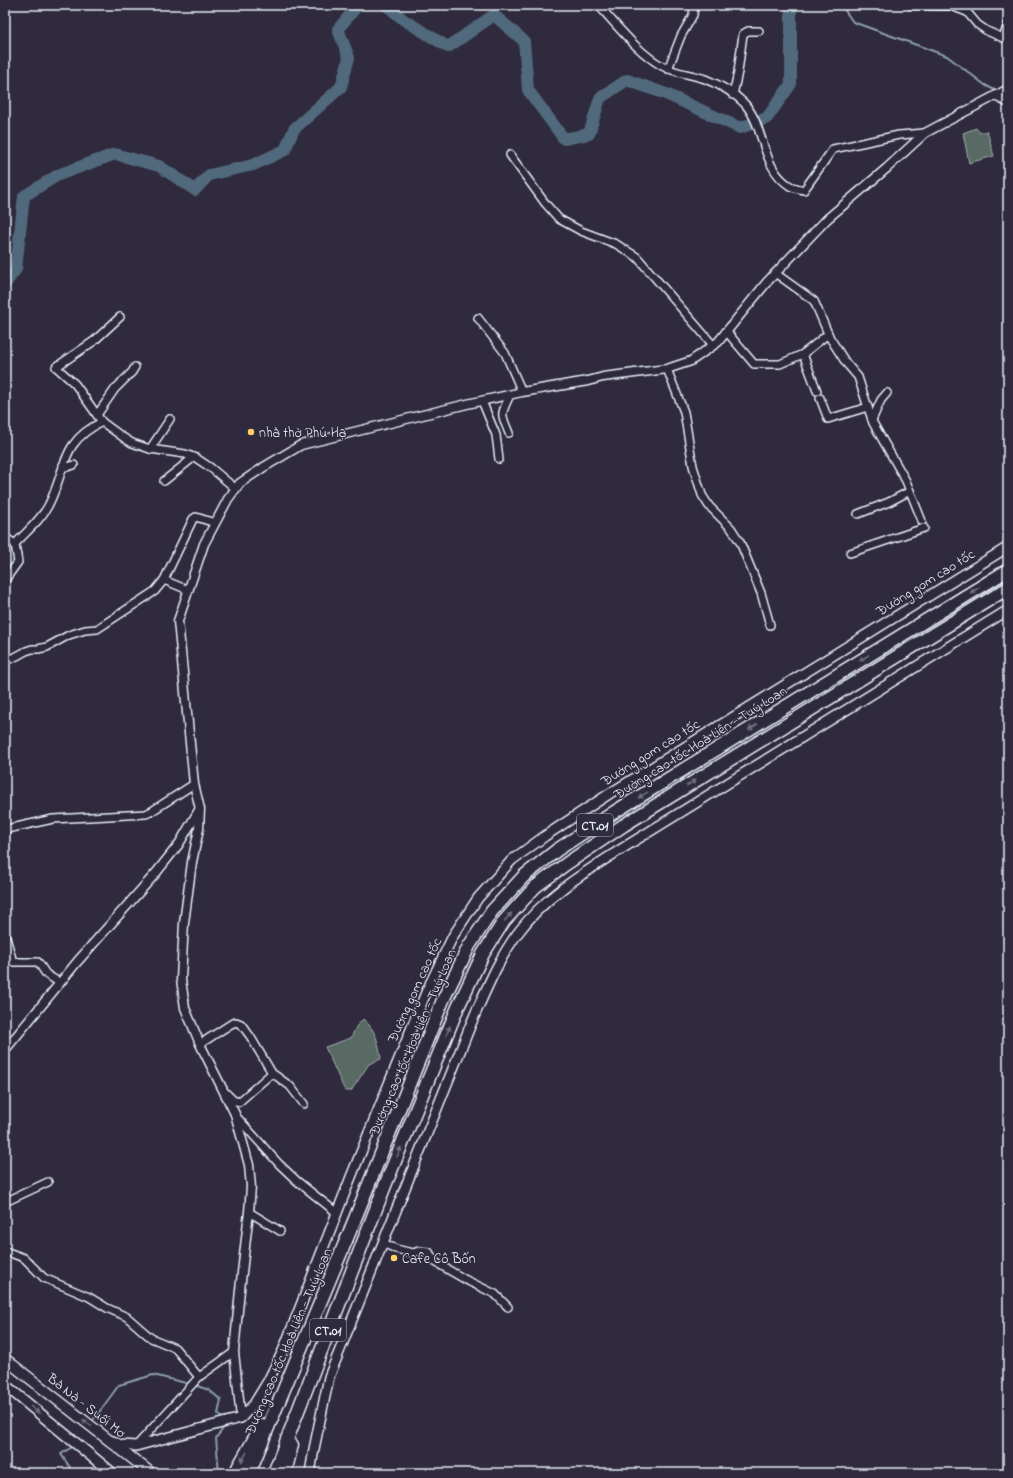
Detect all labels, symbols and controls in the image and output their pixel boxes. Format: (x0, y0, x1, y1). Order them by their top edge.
place label: nhà thờ Phú Hạ (259, 423, 346, 444)
marker: nhà thờ Phú Hạ (246, 427, 256, 437)
street label: Đường gom cao tốc (871, 544, 980, 623)
one-way arrow (969, 587, 981, 594)
one-way arrow (858, 655, 870, 662)
street label: Đường cao tốc Hoà Liên - Tuý Loan (609, 681, 792, 807)
street label: Đường gom cao tốc (596, 714, 705, 793)
one-way arrow (747, 723, 759, 730)
one-way arrow (686, 780, 697, 787)
one-way arrow (637, 791, 649, 798)
road number: CT.01 (577, 814, 613, 836)
one-way arrow (503, 912, 513, 922)
street label: Đường gom cao tốc (382, 934, 449, 1048)
street label: Đường cao tốc Hoà Liên - Tuý Loan (364, 946, 463, 1140)
one-way arrow (445, 1025, 451, 1037)
one-way arrow (396, 1145, 402, 1157)
street label: Đường cao tốc Hoà Liên - Tuý Loan (240, 1245, 339, 1439)
place label: Cafe Cô Bốn (402, 1249, 476, 1270)
marker: Cafe Cô Bốn (389, 1253, 399, 1263)
road number: CT.01 (310, 1319, 346, 1341)
street label: Bà Nà - Suối Mơ (41, 1368, 130, 1444)
one-way arrow (30, 1405, 41, 1414)
one-way arrow (82, 1419, 93, 1428)
one-way arrow (241, 1451, 248, 1462)

